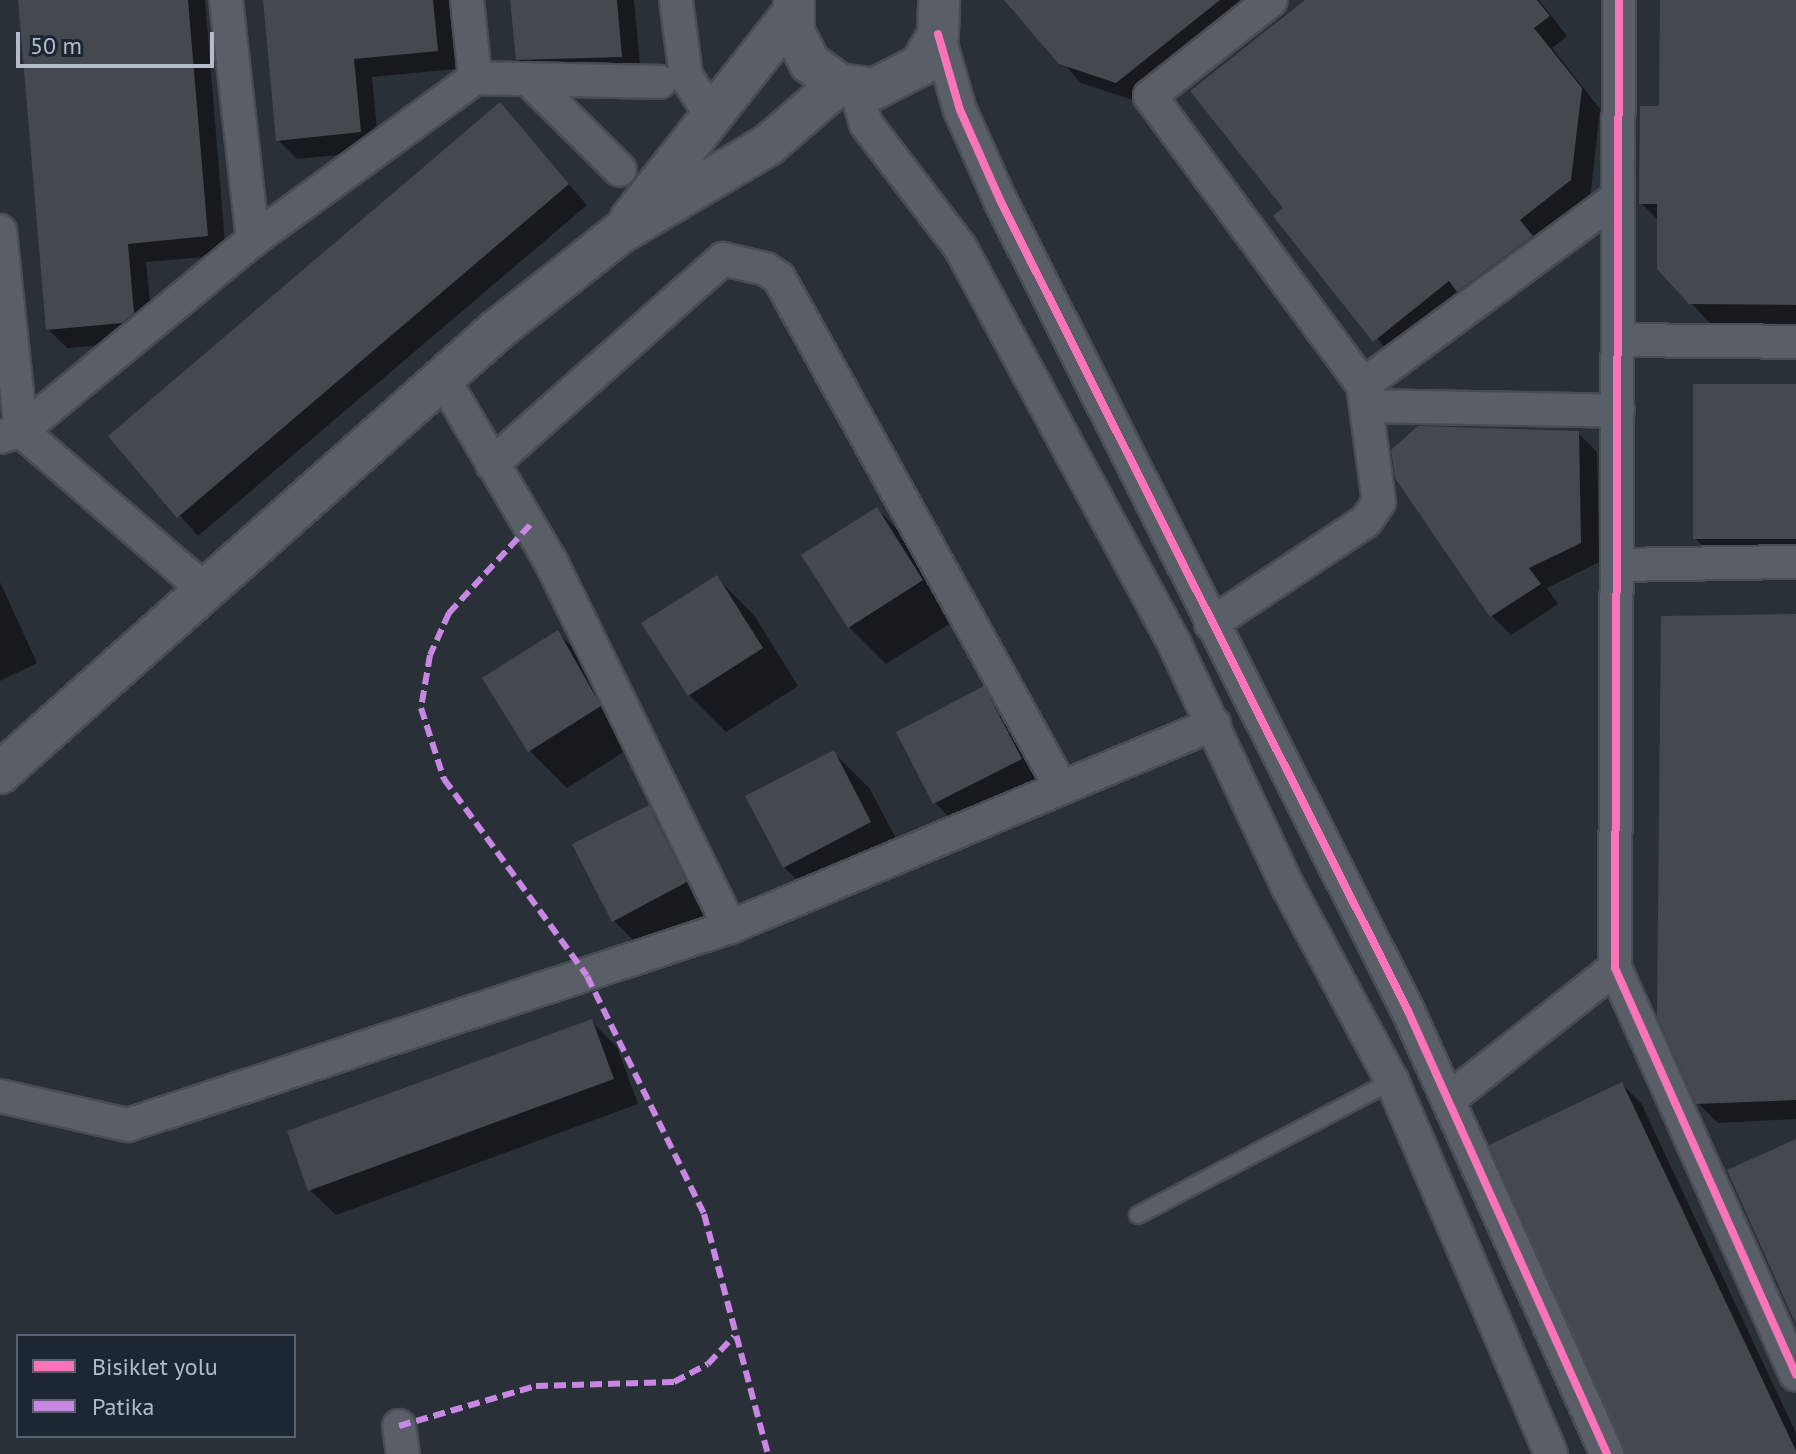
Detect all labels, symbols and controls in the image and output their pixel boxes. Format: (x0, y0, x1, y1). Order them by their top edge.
scale bar (20, 16, 218, 66)
text: 50 m (30, 30, 82, 61)
legend (16, 1334, 296, 1438)
text: Bisiklet yolu (92, 1351, 218, 1382)
text: Patika (92, 1391, 154, 1422)

